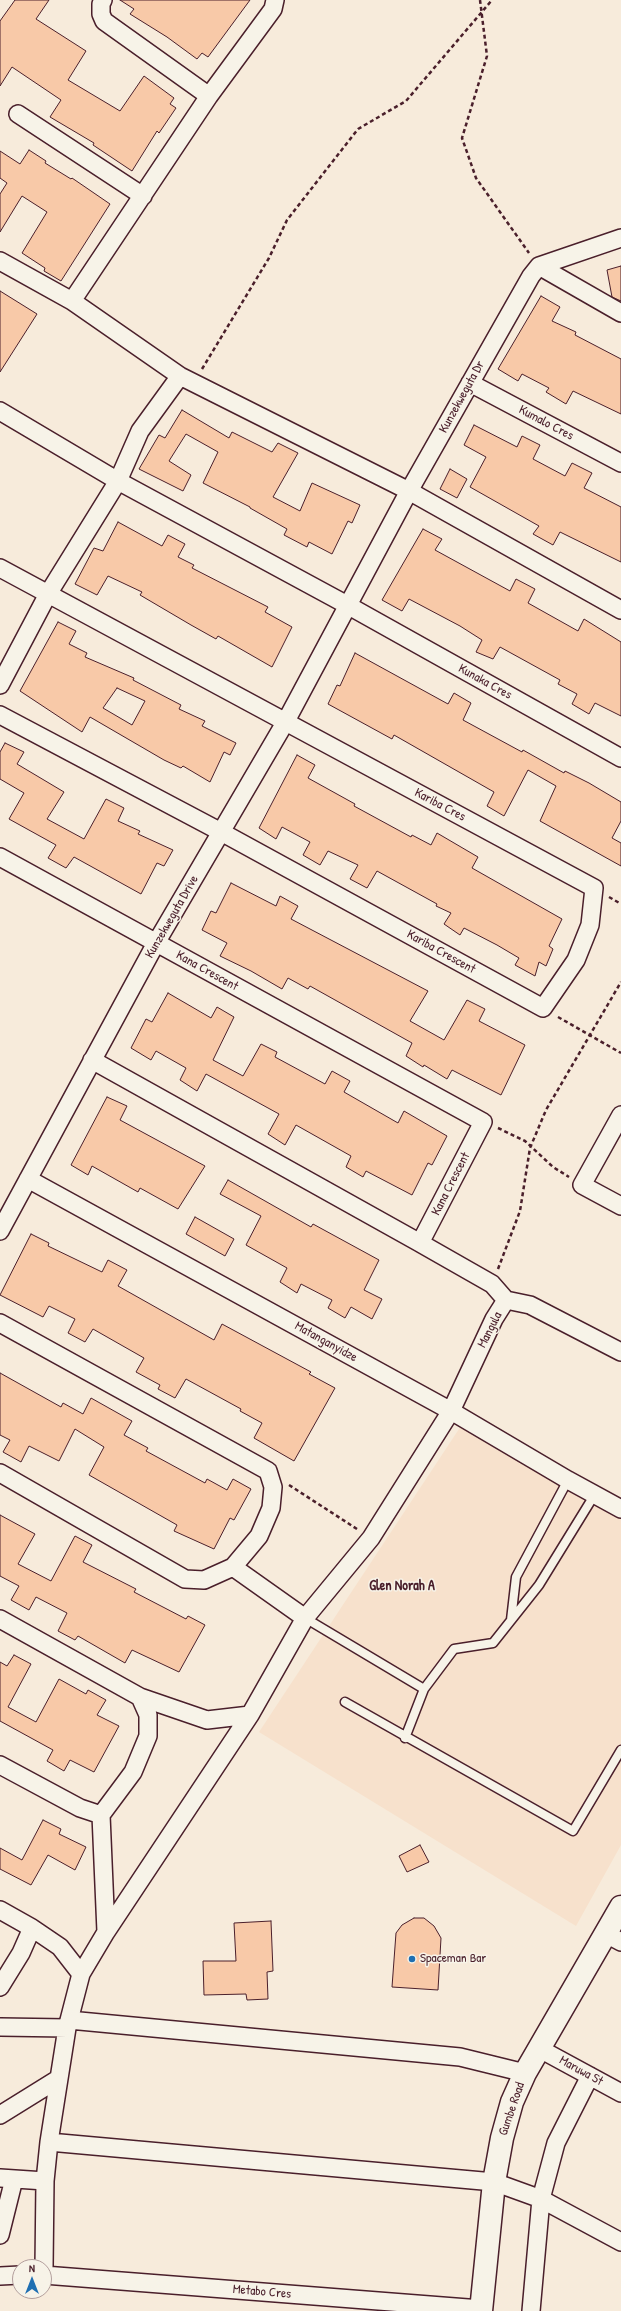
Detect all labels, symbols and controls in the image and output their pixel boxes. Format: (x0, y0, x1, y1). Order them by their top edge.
street label: Kunzekweguta Dr (436, 358, 488, 436)
street label: Kumalo Cres (516, 402, 576, 444)
street label: Kunaka Cres (456, 661, 514, 703)
street label: Kariba Cres (412, 785, 468, 825)
street label: Kunzekweguta Drive (142, 873, 202, 961)
street label: Kariba Crescent (404, 927, 478, 977)
street label: Kana Crescent (173, 948, 241, 994)
street label: Kana Crescent (428, 1150, 474, 1218)
street label: Mangula (474, 1309, 506, 1351)
street label: Matanganyidze (292, 1318, 360, 1366)
district label: Glen Norah A (369, 1578, 435, 1594)
place label: Spaceman Bar (420, 1951, 486, 1967)
marker: Spaceman Bar (407, 1954, 417, 1964)
street label: Maruwa St (556, 2053, 606, 2089)
street label: Gumbe Road (496, 2080, 528, 2138)
north arrow (12, 2259, 52, 2299)
text: N (29, 2261, 35, 2275)
street label: Metabo Cres (232, 2282, 292, 2302)

